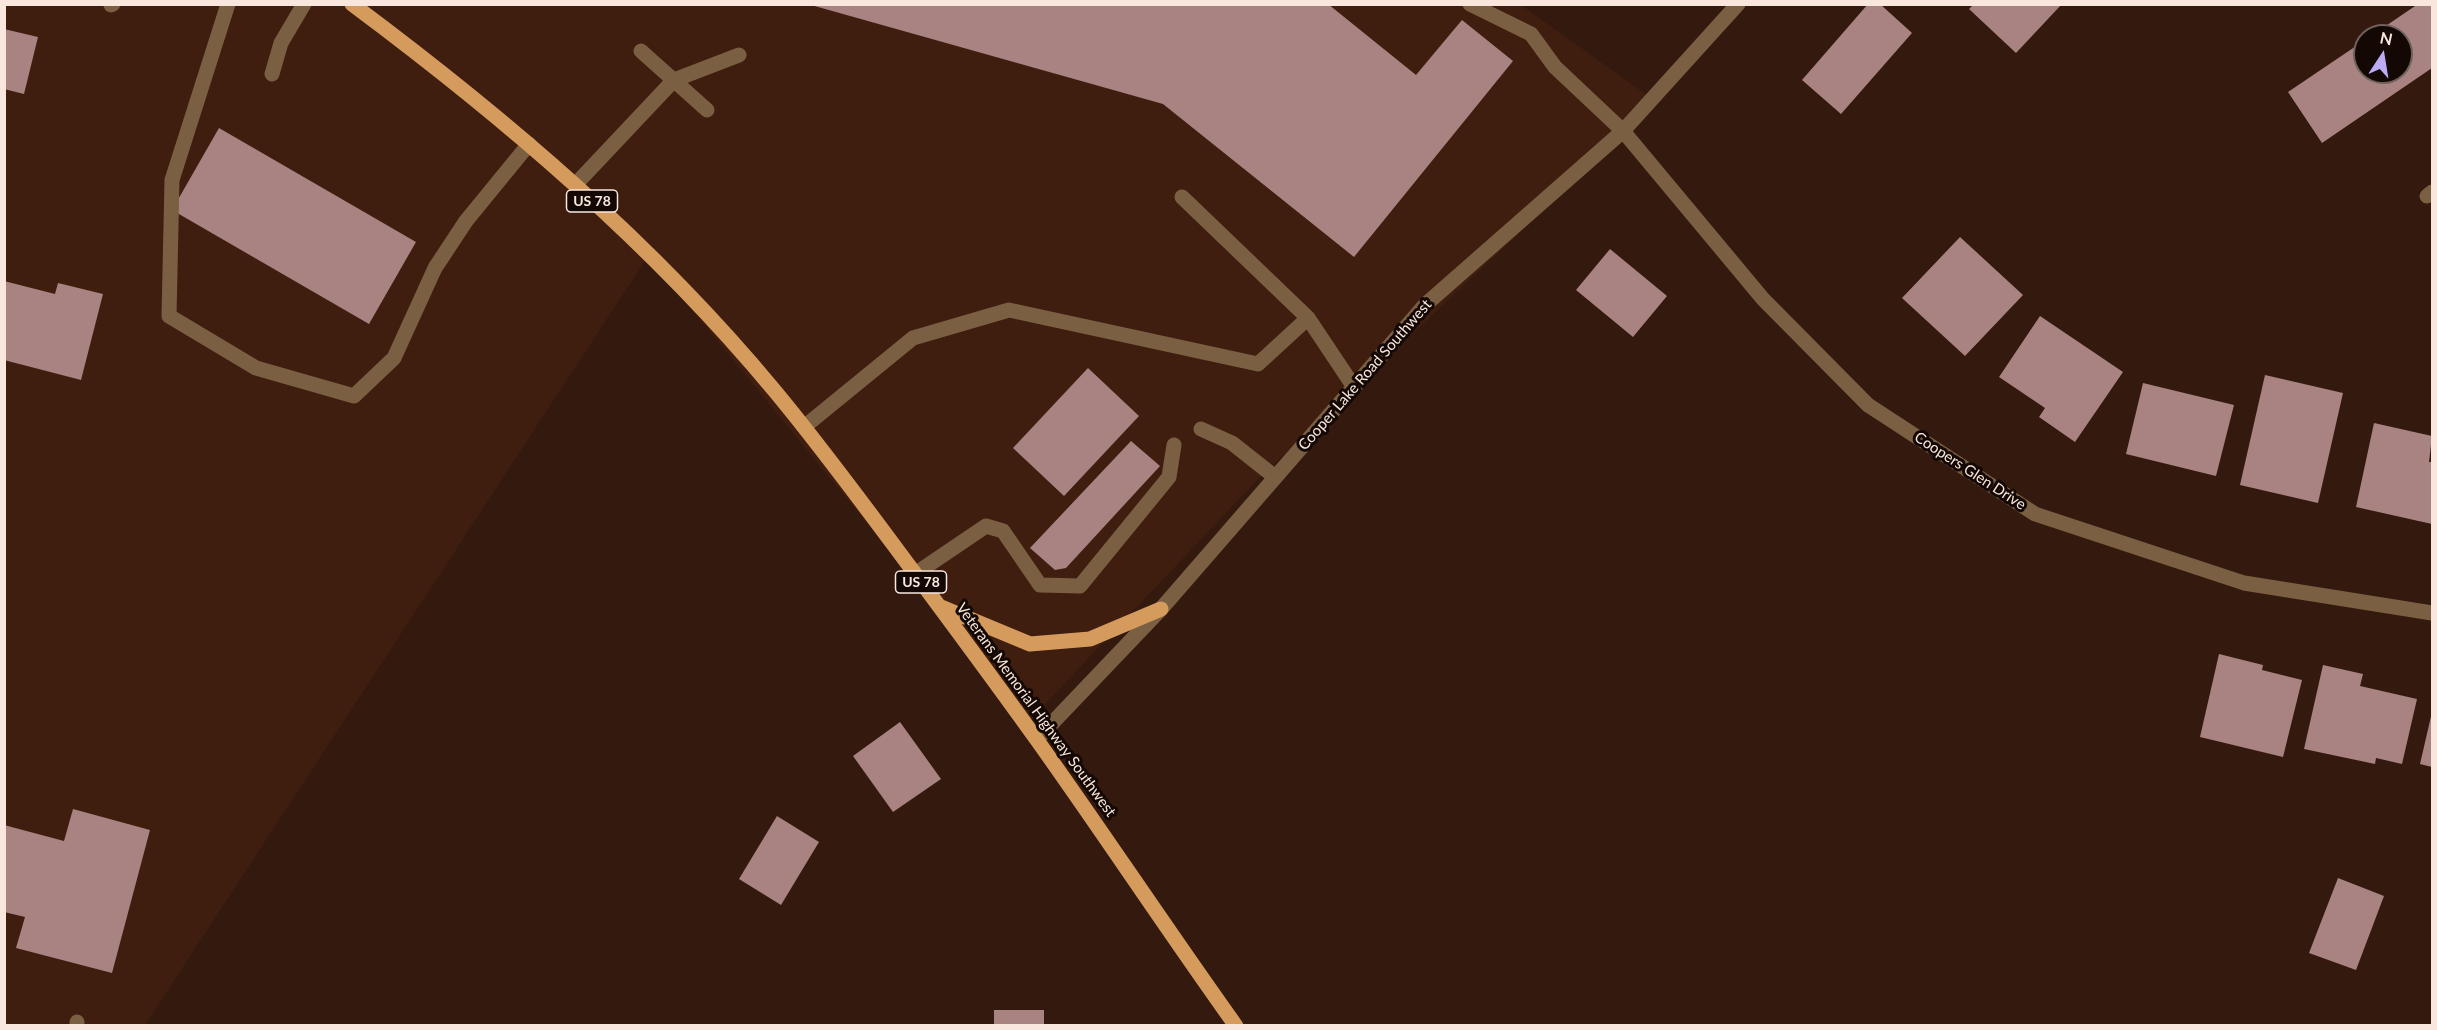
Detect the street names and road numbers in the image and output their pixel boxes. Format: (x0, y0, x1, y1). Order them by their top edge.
road number: US 78 (566, 190, 618, 212)
street label: Cooper Lake Road Southwest (1295, 296, 1435, 454)
street label: Coopers Glen Drive (1911, 428, 2029, 514)
road number: US 78 (896, 571, 946, 593)
street label: Veterans Memorial Highway Southwest (952, 600, 1120, 820)

